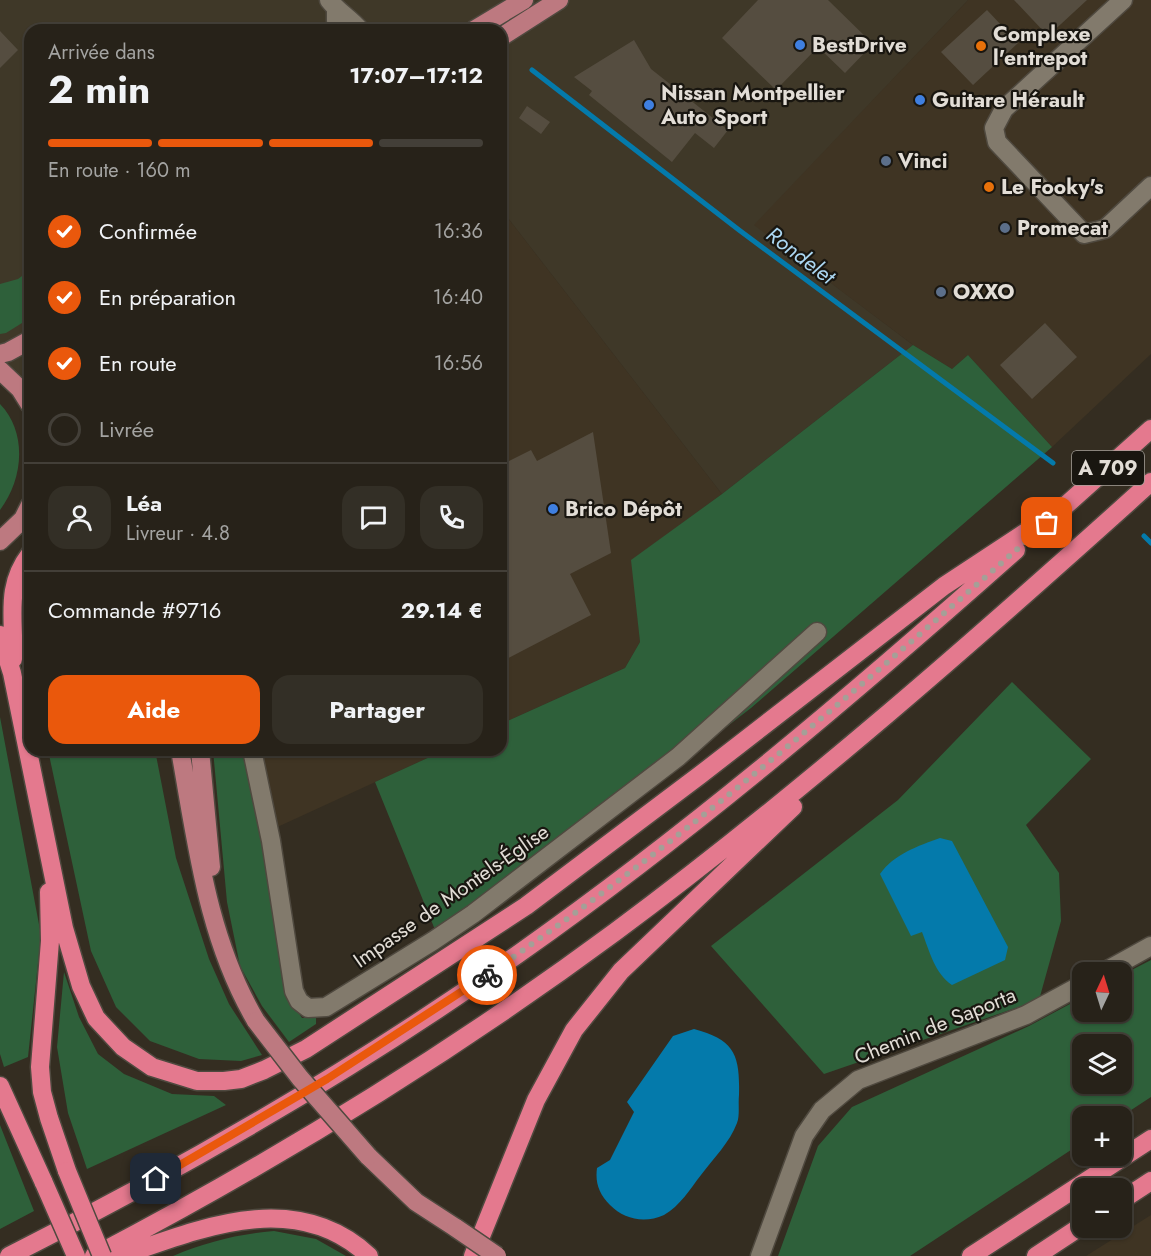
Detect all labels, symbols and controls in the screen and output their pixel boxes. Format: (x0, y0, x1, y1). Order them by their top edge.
place label: Complexe l'entrepot (993, 19, 1091, 73)
place label: BestDrive (812, 30, 907, 60)
text: Arrivée dans (48, 38, 155, 67)
marker: BestDrive (793, 38, 807, 52)
marker: Complexe l'entrepot (974, 39, 988, 53)
text: 17:07–17:12 (349, 59, 483, 91)
text: 2 min (48, 61, 150, 118)
place label: Nissan Montpellier Auto Sport (660, 78, 845, 132)
place label: Guitare Hérault (932, 85, 1085, 115)
marker: Guitare Hérault (913, 93, 927, 107)
marker: Nissan Montpellier Auto Sport (642, 98, 656, 112)
place label: Vinci (897, 146, 947, 176)
marker: Vinci (879, 154, 893, 168)
text: En route · 160 m (48, 156, 191, 185)
place label: Le Fooky's (1001, 172, 1104, 202)
marker: Le Fooky's (982, 180, 996, 194)
place label: Promecat (1017, 213, 1108, 243)
icon: check (48, 215, 81, 248)
text: Confirmée (99, 215, 197, 247)
text: 16:36 (434, 217, 483, 246)
water label: Rondelet (760, 218, 844, 293)
marker: Promecat (998, 221, 1012, 235)
place label: OXXO (953, 277, 1015, 307)
icon: check (48, 281, 81, 314)
text: En préparation (99, 281, 236, 313)
text: 16:40 (433, 283, 483, 312)
marker: OXXO (934, 285, 948, 299)
icon: check (48, 347, 81, 380)
text: En route (99, 347, 177, 379)
text: 16:56 (434, 349, 483, 378)
text: Livrée (99, 413, 154, 445)
road number: A 709 (1072, 451, 1144, 485)
button: person (48, 486, 111, 549)
button: chat (342, 486, 405, 549)
button: phone (420, 486, 483, 549)
text: Léa (126, 487, 162, 519)
place label: Brico Dépôt (565, 494, 682, 524)
pin (1021, 497, 1072, 548)
marker: Brico Dépôt (546, 502, 560, 516)
icon: bag (1030, 506, 1063, 539)
text: Livreur · 4.8 (126, 519, 230, 548)
text: Commande #9716 (48, 594, 221, 626)
text: 29.14 € (401, 594, 483, 626)
button: Aide (48, 675, 260, 744)
button: Partager (272, 675, 483, 744)
street label: Impasse de Montels-Église (347, 817, 555, 975)
courier (457, 945, 517, 1005)
icon: bike (471, 959, 504, 992)
north arrow (1072, 962, 1132, 1022)
map controls (1072, 962, 1132, 1238)
street label: Chemin de Saporta (850, 980, 1020, 1072)
button: layers (1072, 1034, 1132, 1094)
button: + (1072, 1106, 1132, 1166)
pin (130, 1153, 181, 1204)
icon: home (139, 1162, 172, 1195)
button: − (1072, 1178, 1132, 1238)

